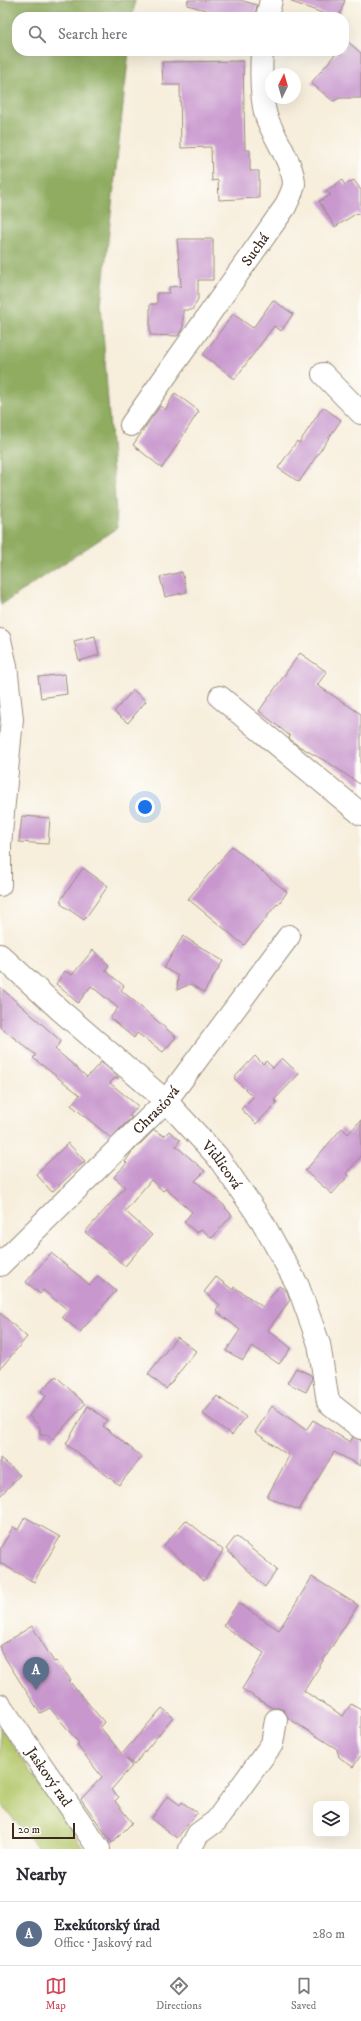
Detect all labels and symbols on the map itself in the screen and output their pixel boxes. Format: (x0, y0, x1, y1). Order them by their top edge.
north arrow (265, 68, 301, 104)
street label: Suchá (237, 229, 274, 270)
your location (135, 797, 155, 817)
street label: Chrasťová (129, 1082, 184, 1139)
street label: Vidlicová (197, 1136, 246, 1193)
pin: A (23, 1657, 49, 1690)
street label: Jaskový rad (21, 1742, 76, 1811)
scale bar (12, 1821, 75, 1840)

